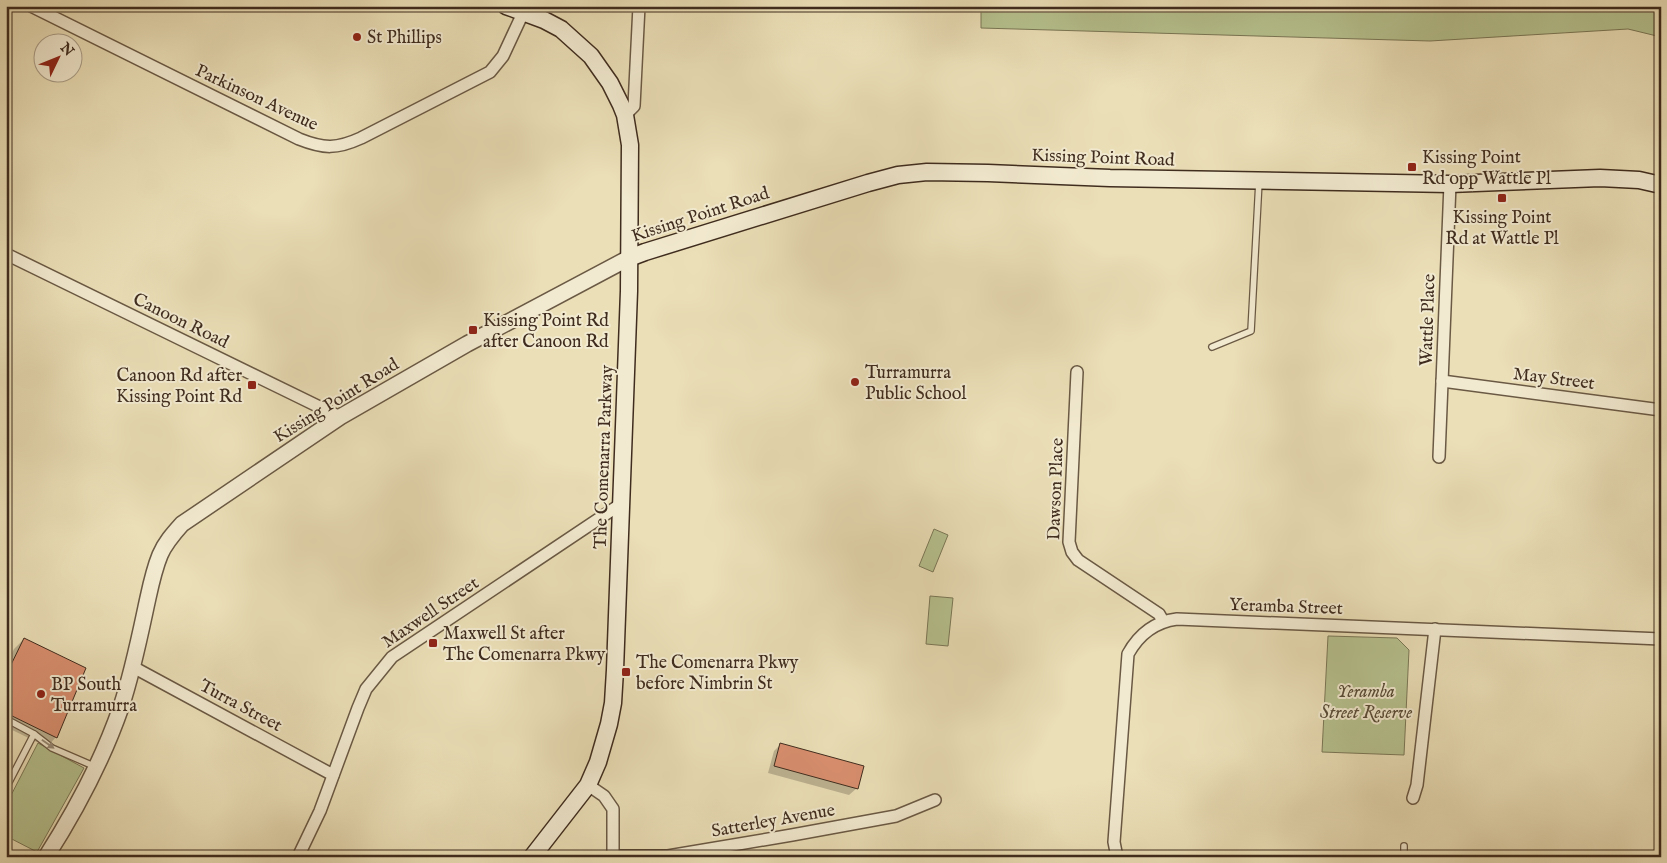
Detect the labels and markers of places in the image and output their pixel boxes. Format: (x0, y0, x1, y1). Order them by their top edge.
place label: St Phillips (367, 27, 442, 50)
marker: St Phillips (351, 31, 363, 43)
place label: Kissing Point Rd opp Wattle Pl (1422, 147, 1551, 191)
marker: Kissing Point Rd opp Wattle Pl (1406, 161, 1418, 173)
marker: Kissing Point Rd at Wattle Pl (1496, 192, 1508, 204)
place label: Kissing Point Rd at Wattle Pl (1445, 207, 1559, 251)
place label: Kissing Point Rd after Canoon Rd (483, 310, 609, 354)
marker: Kissing Point Rd after Canoon Rd (467, 324, 479, 336)
place label: Turramurra Public School (865, 362, 966, 406)
place label: Canoon Rd after Kissing Point Rd (116, 365, 242, 409)
marker: Turramurra Public School (849, 376, 861, 388)
marker: Canoon Rd after Kissing Point Rd (246, 379, 258, 391)
place label: Maxwell St after The Comenarra Pkwy (443, 623, 606, 667)
marker: Maxwell St after The Comenarra Pkwy (427, 637, 439, 649)
place label: The Comenarra Pkwy before Nimbrin St (636, 652, 799, 696)
marker: The Comenarra Pkwy before Nimbrin St (620, 666, 632, 678)
place label: BP South Turramurra (51, 674, 137, 718)
marker: BP South Turramurra (35, 688, 47, 700)

